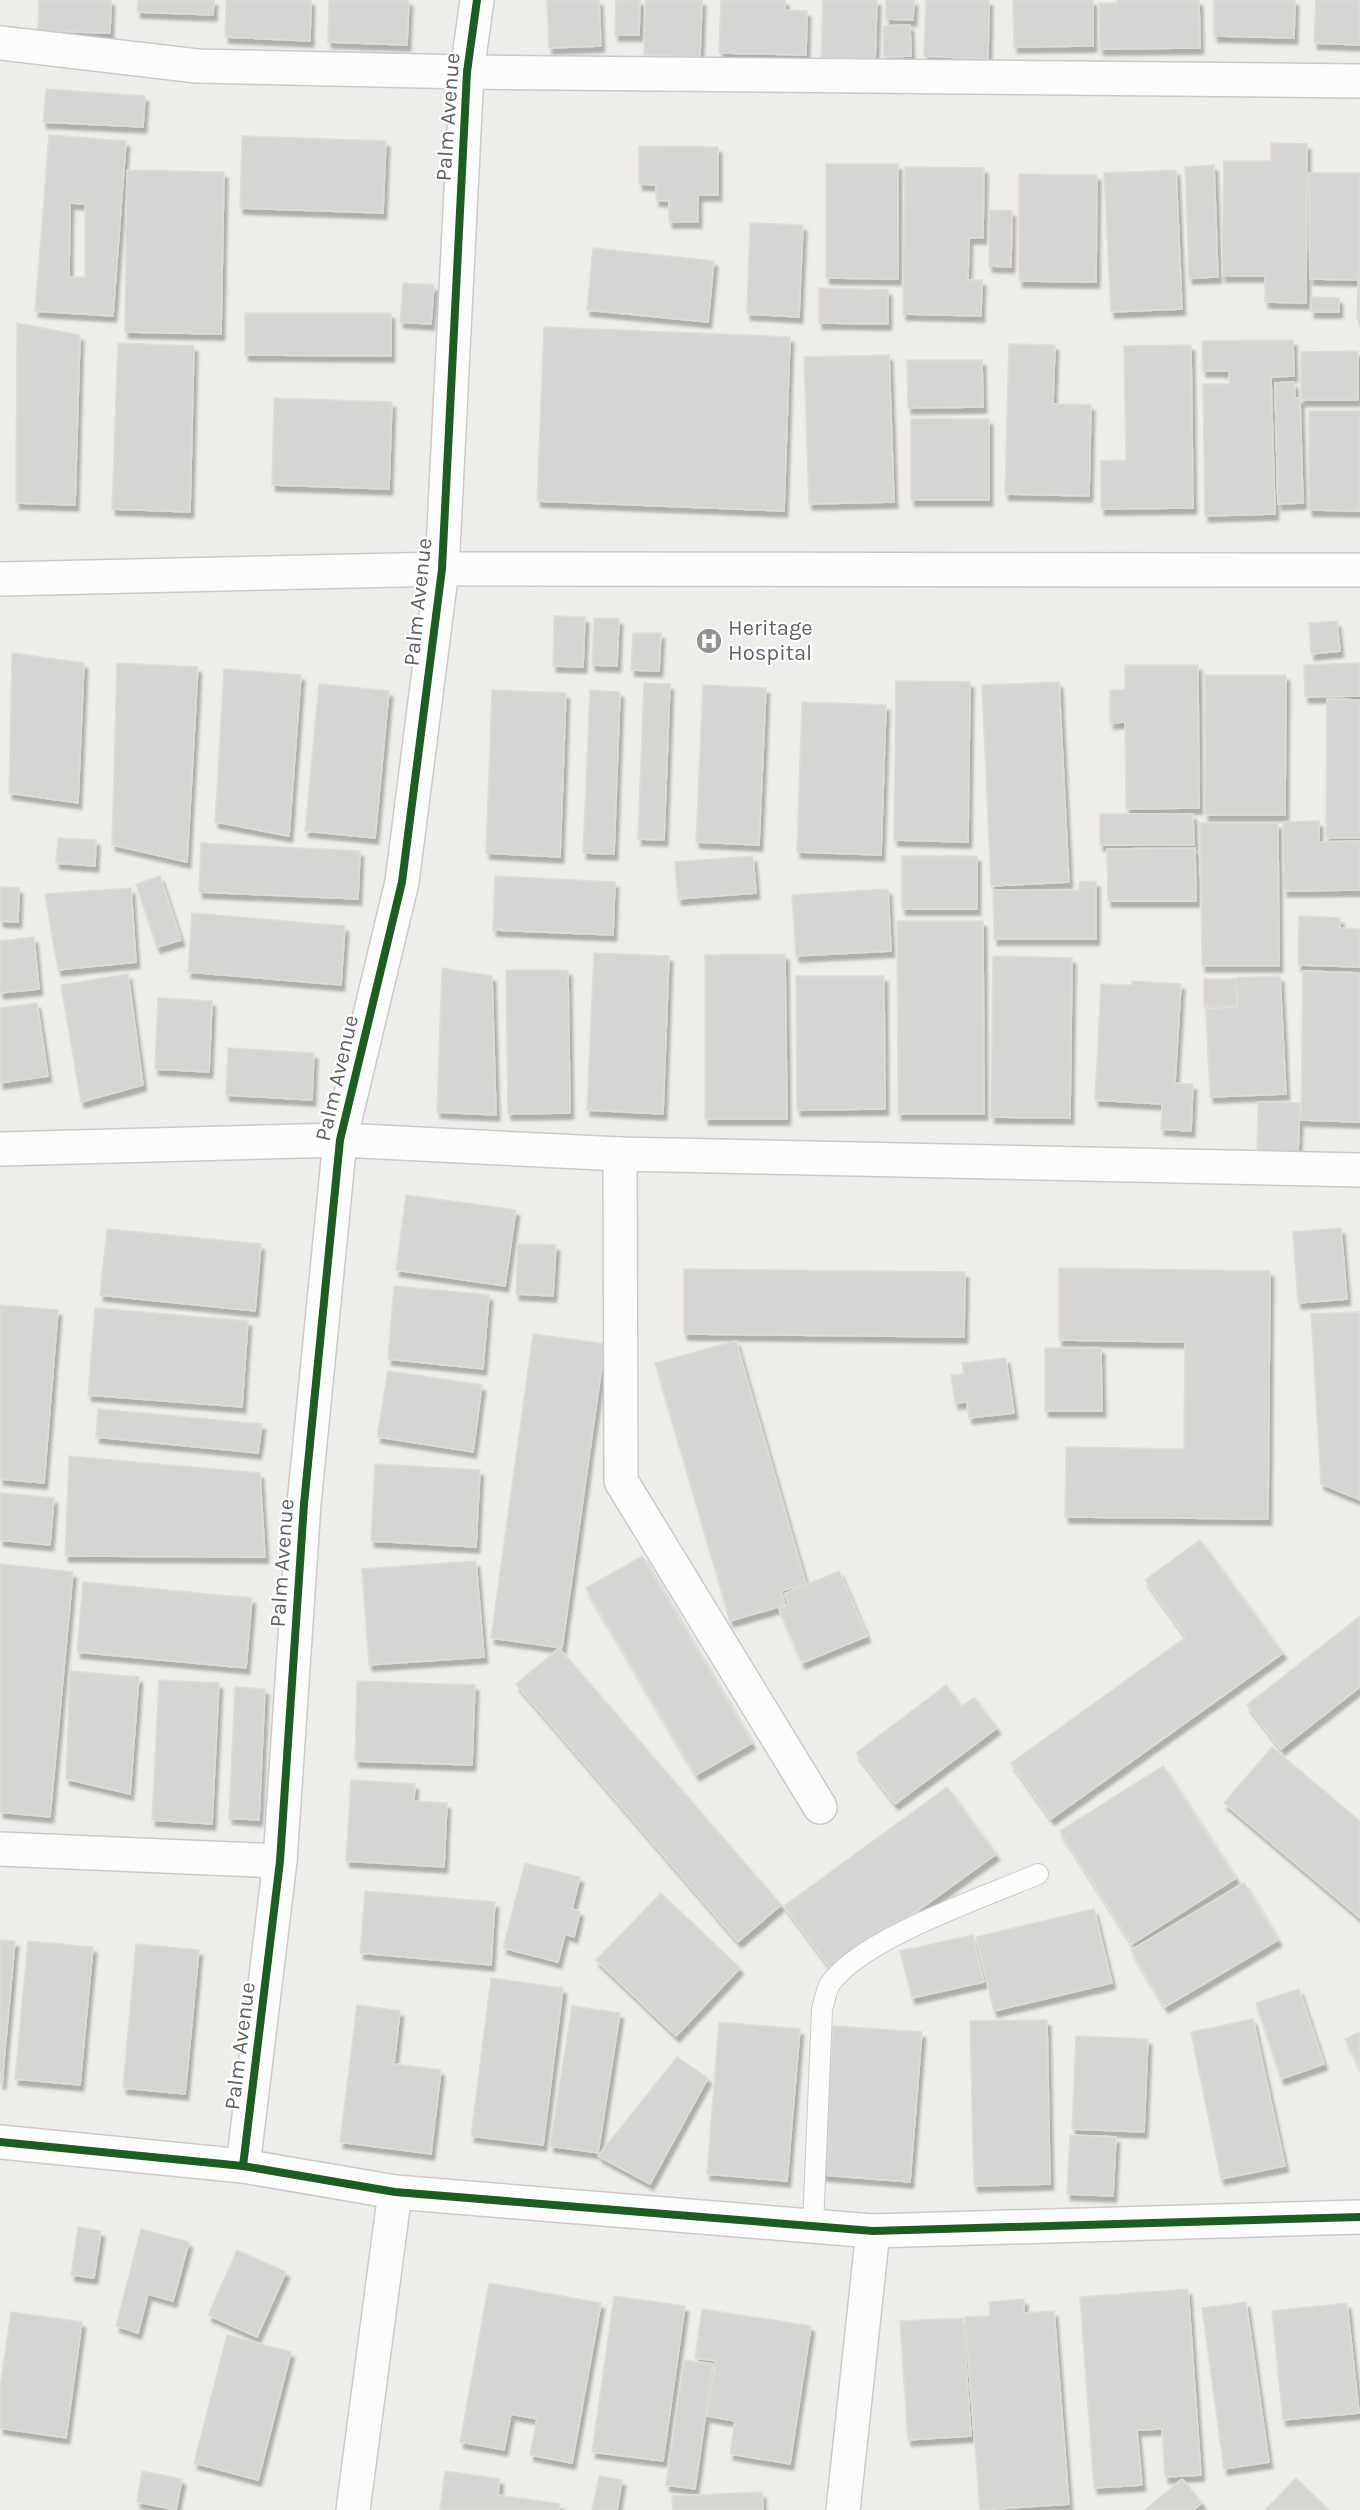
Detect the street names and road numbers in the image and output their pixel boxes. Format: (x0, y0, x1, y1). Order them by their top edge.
street label: Palm Avenue (431, 52, 465, 182)
street label: Palm Avenue (398, 537, 438, 667)
street label: Palm Avenue (310, 1012, 364, 1144)
street label: Palm Avenue (265, 1498, 299, 1628)
street label: Palm Avenue (219, 1981, 261, 2111)

